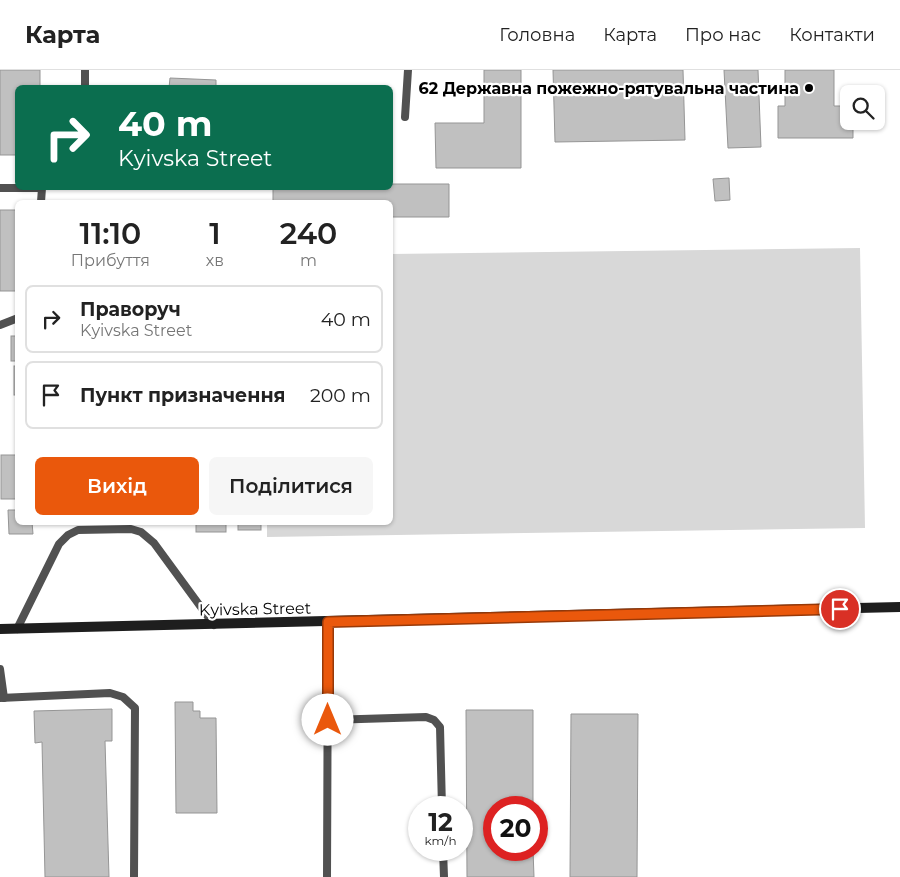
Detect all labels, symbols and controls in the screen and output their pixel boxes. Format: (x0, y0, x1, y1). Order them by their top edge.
text: Карта (25, 20, 100, 49)
text: Головна (499, 24, 575, 46)
text: Карта (603, 24, 657, 46)
text: Про нас (685, 24, 761, 46)
text: Контакти (789, 24, 875, 46)
place label: 62 Державна пожежно-рятувальна частина (418, 79, 799, 98)
marker: 62 Державна пожежно-рятувальна частина (803, 82, 815, 94)
map controls (840, 85, 885, 130)
button: search (840, 85, 885, 130)
text: 40 m (118, 102, 213, 145)
icon: right (35, 105, 100, 170)
text: Kyivska Street (118, 145, 272, 172)
text: 11:10 (79, 215, 141, 252)
text: 1 (209, 215, 221, 252)
text: 240 (280, 215, 337, 252)
text: Прибуття (71, 251, 150, 270)
text: хв (206, 251, 224, 270)
text: m (300, 251, 317, 270)
text: Праворуч (80, 298, 181, 321)
icon: right (37, 305, 65, 333)
text: 40 m (321, 308, 371, 331)
text: Kyivska Street (80, 321, 192, 340)
icon: arrive (37, 381, 65, 409)
text: Пункт призначення (80, 384, 286, 407)
text: 200 m (310, 384, 371, 407)
button: Вихід (35, 457, 199, 515)
button: Поділитися (209, 457, 373, 515)
pin (819, 588, 861, 630)
icon: arrive (826, 595, 854, 623)
street label: Kyivska Street (199, 599, 312, 619)
position arrow (301, 693, 353, 745)
speed limit sign: 20 (483, 796, 548, 861)
text: 12 (428, 807, 453, 837)
text: km/h (424, 833, 457, 848)

